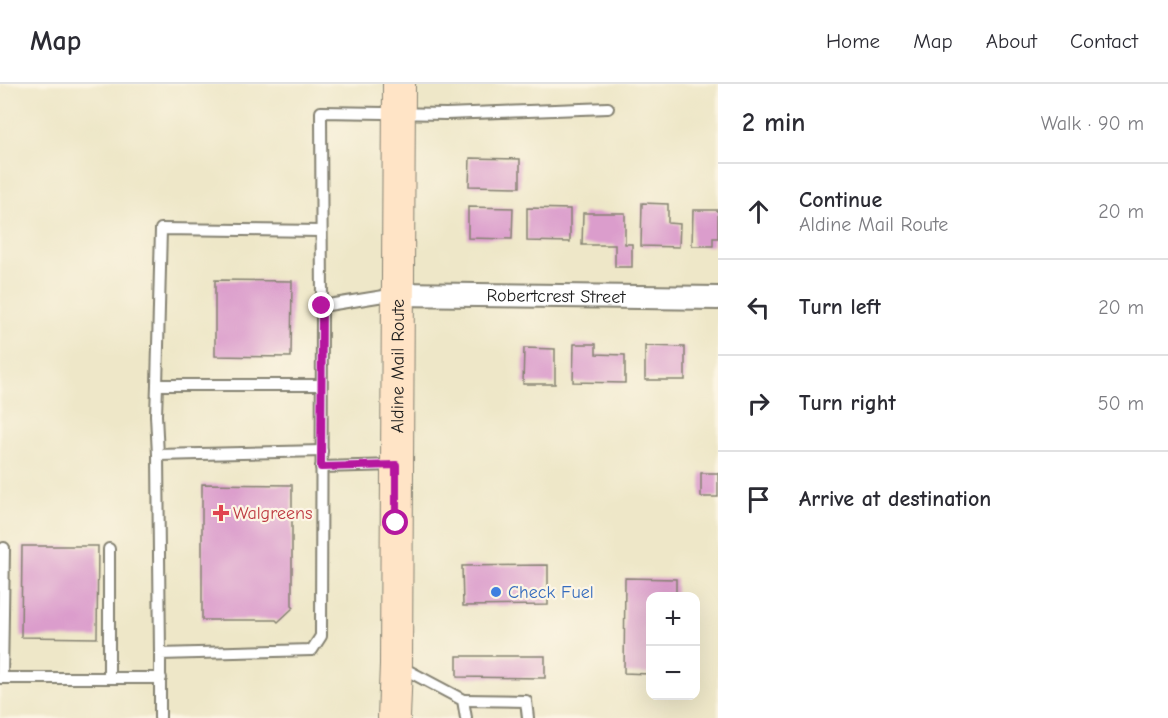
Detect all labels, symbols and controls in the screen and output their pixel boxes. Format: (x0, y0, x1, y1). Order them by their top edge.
text: Map (30, 25, 81, 57)
text: Home (826, 29, 880, 53)
text: Map (913, 29, 953, 53)
text: About (986, 29, 1037, 53)
text: Contact (1070, 29, 1138, 53)
text: 2 min (742, 108, 805, 138)
text: Walk · 90 m (1041, 112, 1144, 135)
text: Continue (799, 187, 882, 213)
icon: ahead (742, 195, 775, 228)
text: 20 m (1098, 200, 1144, 223)
text: Aldine Mail Route (799, 213, 948, 236)
street label: Robertcrest Street (486, 285, 626, 307)
icon: left (742, 291, 775, 324)
route end (308, 292, 334, 318)
text: Turn left (799, 294, 881, 320)
text: 20 m (1098, 296, 1144, 319)
street label: Aldine Mail Route (387, 299, 408, 433)
icon: right (742, 387, 775, 420)
text: Turn right (799, 390, 896, 416)
text: 50 m (1098, 392, 1144, 415)
icon: arrive (742, 483, 775, 516)
text: Arrive at destination (799, 486, 991, 512)
place label: Walgreens (233, 503, 312, 524)
marker: Walgreens (214, 506, 228, 520)
route start (382, 509, 408, 535)
place label: Check Fuel (508, 582, 594, 603)
marker: Check Fuel (489, 585, 503, 599)
map controls (646, 592, 700, 700)
button: + (646, 592, 700, 646)
button: − (646, 646, 700, 700)

